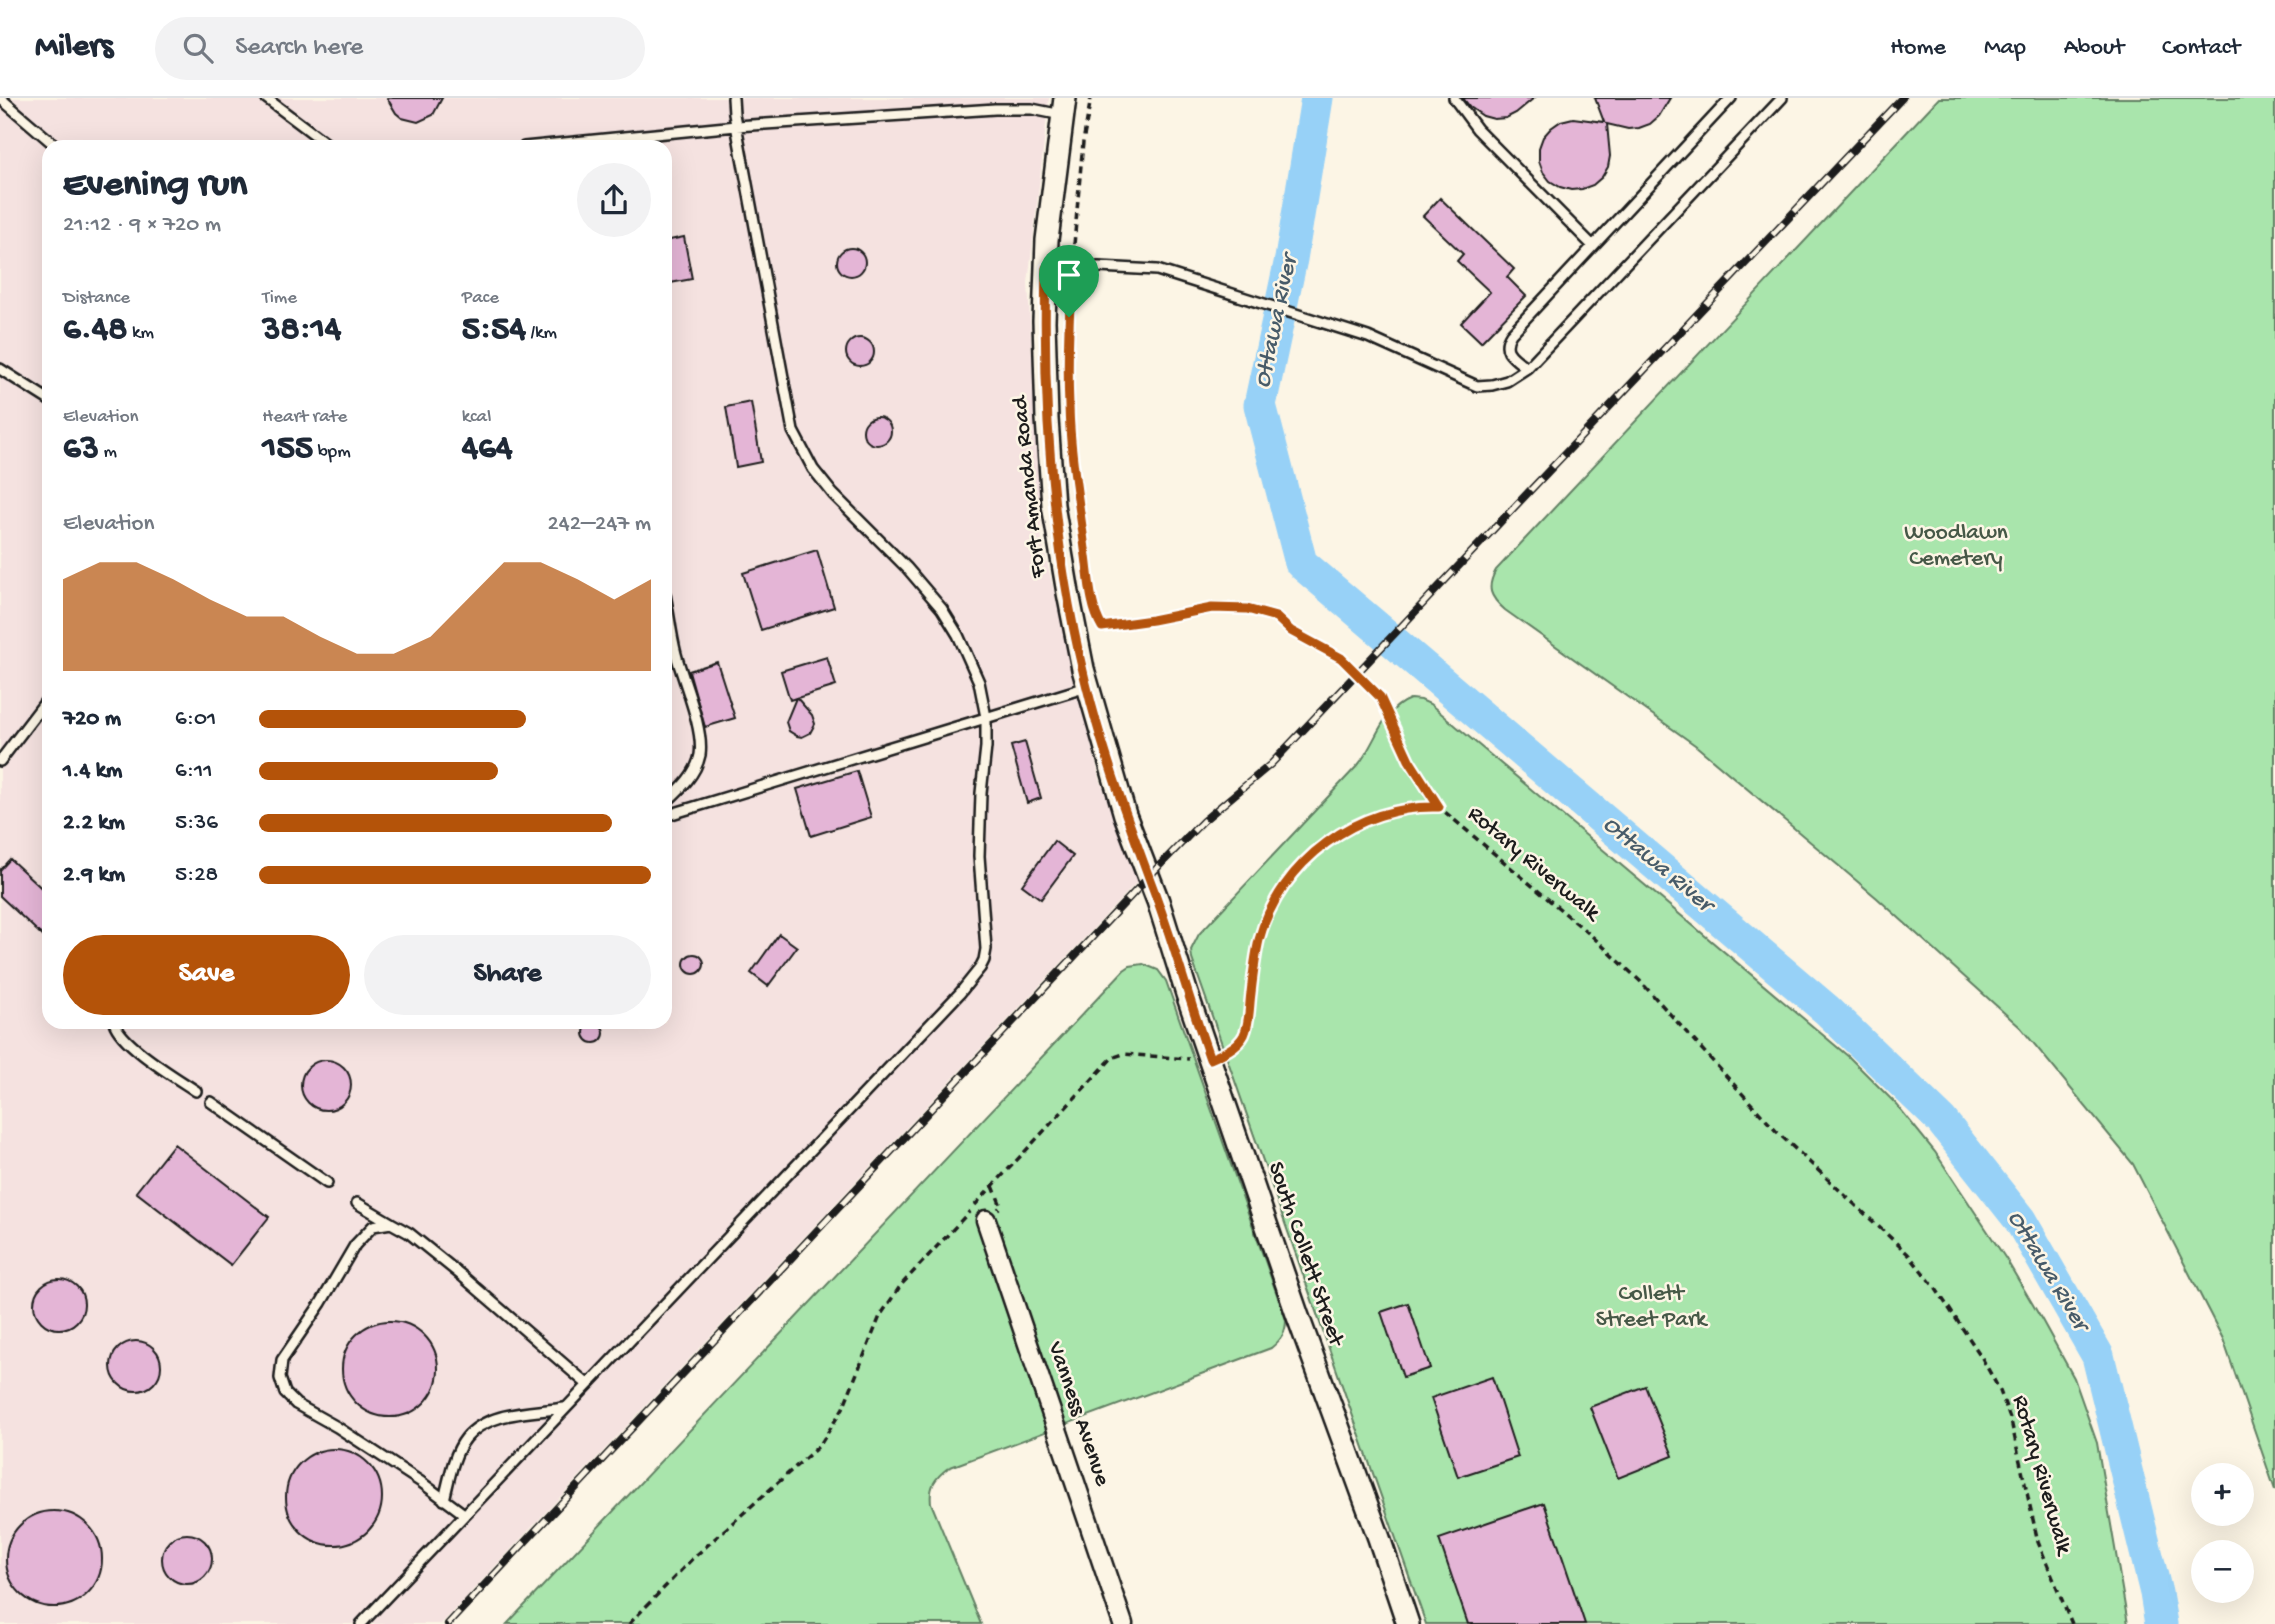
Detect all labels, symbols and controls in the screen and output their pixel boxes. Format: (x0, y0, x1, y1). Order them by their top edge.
search box (155, 17, 645, 80)
text: Milers (35, 29, 113, 67)
icon: search (179, 29, 217, 67)
text: Search here (235, 33, 363, 64)
text: Home (1890, 34, 1946, 63)
text: Map (1984, 34, 2026, 63)
text: About (2064, 34, 2124, 63)
text: Contact (2162, 34, 2240, 63)
button: share (577, 163, 651, 237)
text: Evening run (63, 164, 247, 208)
text: 21:12 · 9 × 720 m (63, 212, 221, 239)
pin (1039, 245, 1099, 317)
water label: Ottawa River (1249, 249, 1306, 391)
icon: arrive (1050, 256, 1088, 294)
text: Distance (63, 287, 130, 310)
text: Time (262, 287, 297, 310)
text: Pace (462, 287, 499, 310)
text: 6.48 (63, 310, 127, 351)
text: 38:14 (262, 310, 341, 351)
text: 5:54 (462, 310, 526, 351)
text: km (127, 322, 154, 345)
text: /km (526, 322, 557, 345)
street label: Fort Amanda Road (1007, 393, 1053, 580)
text: Elevation (63, 406, 139, 429)
text: Heart rate (262, 406, 347, 429)
text: kcal (462, 406, 491, 429)
text: 63 (63, 429, 99, 470)
text: 155 (262, 429, 313, 470)
text: 464 (462, 429, 513, 470)
text: m (99, 441, 117, 464)
text: bpm (313, 441, 351, 464)
text: Elevation (63, 511, 154, 538)
text: 242–247 m (548, 511, 651, 538)
park label: Woodlawn Cemetery (1904, 520, 2008, 573)
text: 720 m (63, 706, 121, 733)
text: 6:01 (175, 706, 216, 733)
text: 1.4 km (63, 758, 122, 785)
text: 6:11 (175, 758, 212, 785)
street label: Rotary Riverwalk (1461, 801, 1607, 929)
text: 2.2 km (63, 810, 125, 837)
text: 5:36 (175, 810, 218, 837)
water label: Ottawa River (1596, 811, 1721, 922)
text: 2.9 km (63, 862, 125, 889)
text: 5:28 (175, 862, 218, 889)
button: Save (63, 935, 350, 1015)
button: Share (364, 935, 651, 1015)
street label: South Collett Street (1261, 1159, 1350, 1351)
water label: Ottawa River (2000, 1206, 2096, 1340)
park label: Collett Street Park (1596, 1281, 1709, 1334)
street label: Vanness Avenue (1040, 1337, 1116, 1491)
street label: Rotary Riverwalk (2005, 1392, 2077, 1560)
map controls (2191, 1463, 2254, 1603)
button: + (2191, 1463, 2254, 1526)
button: − (2191, 1540, 2254, 1603)

